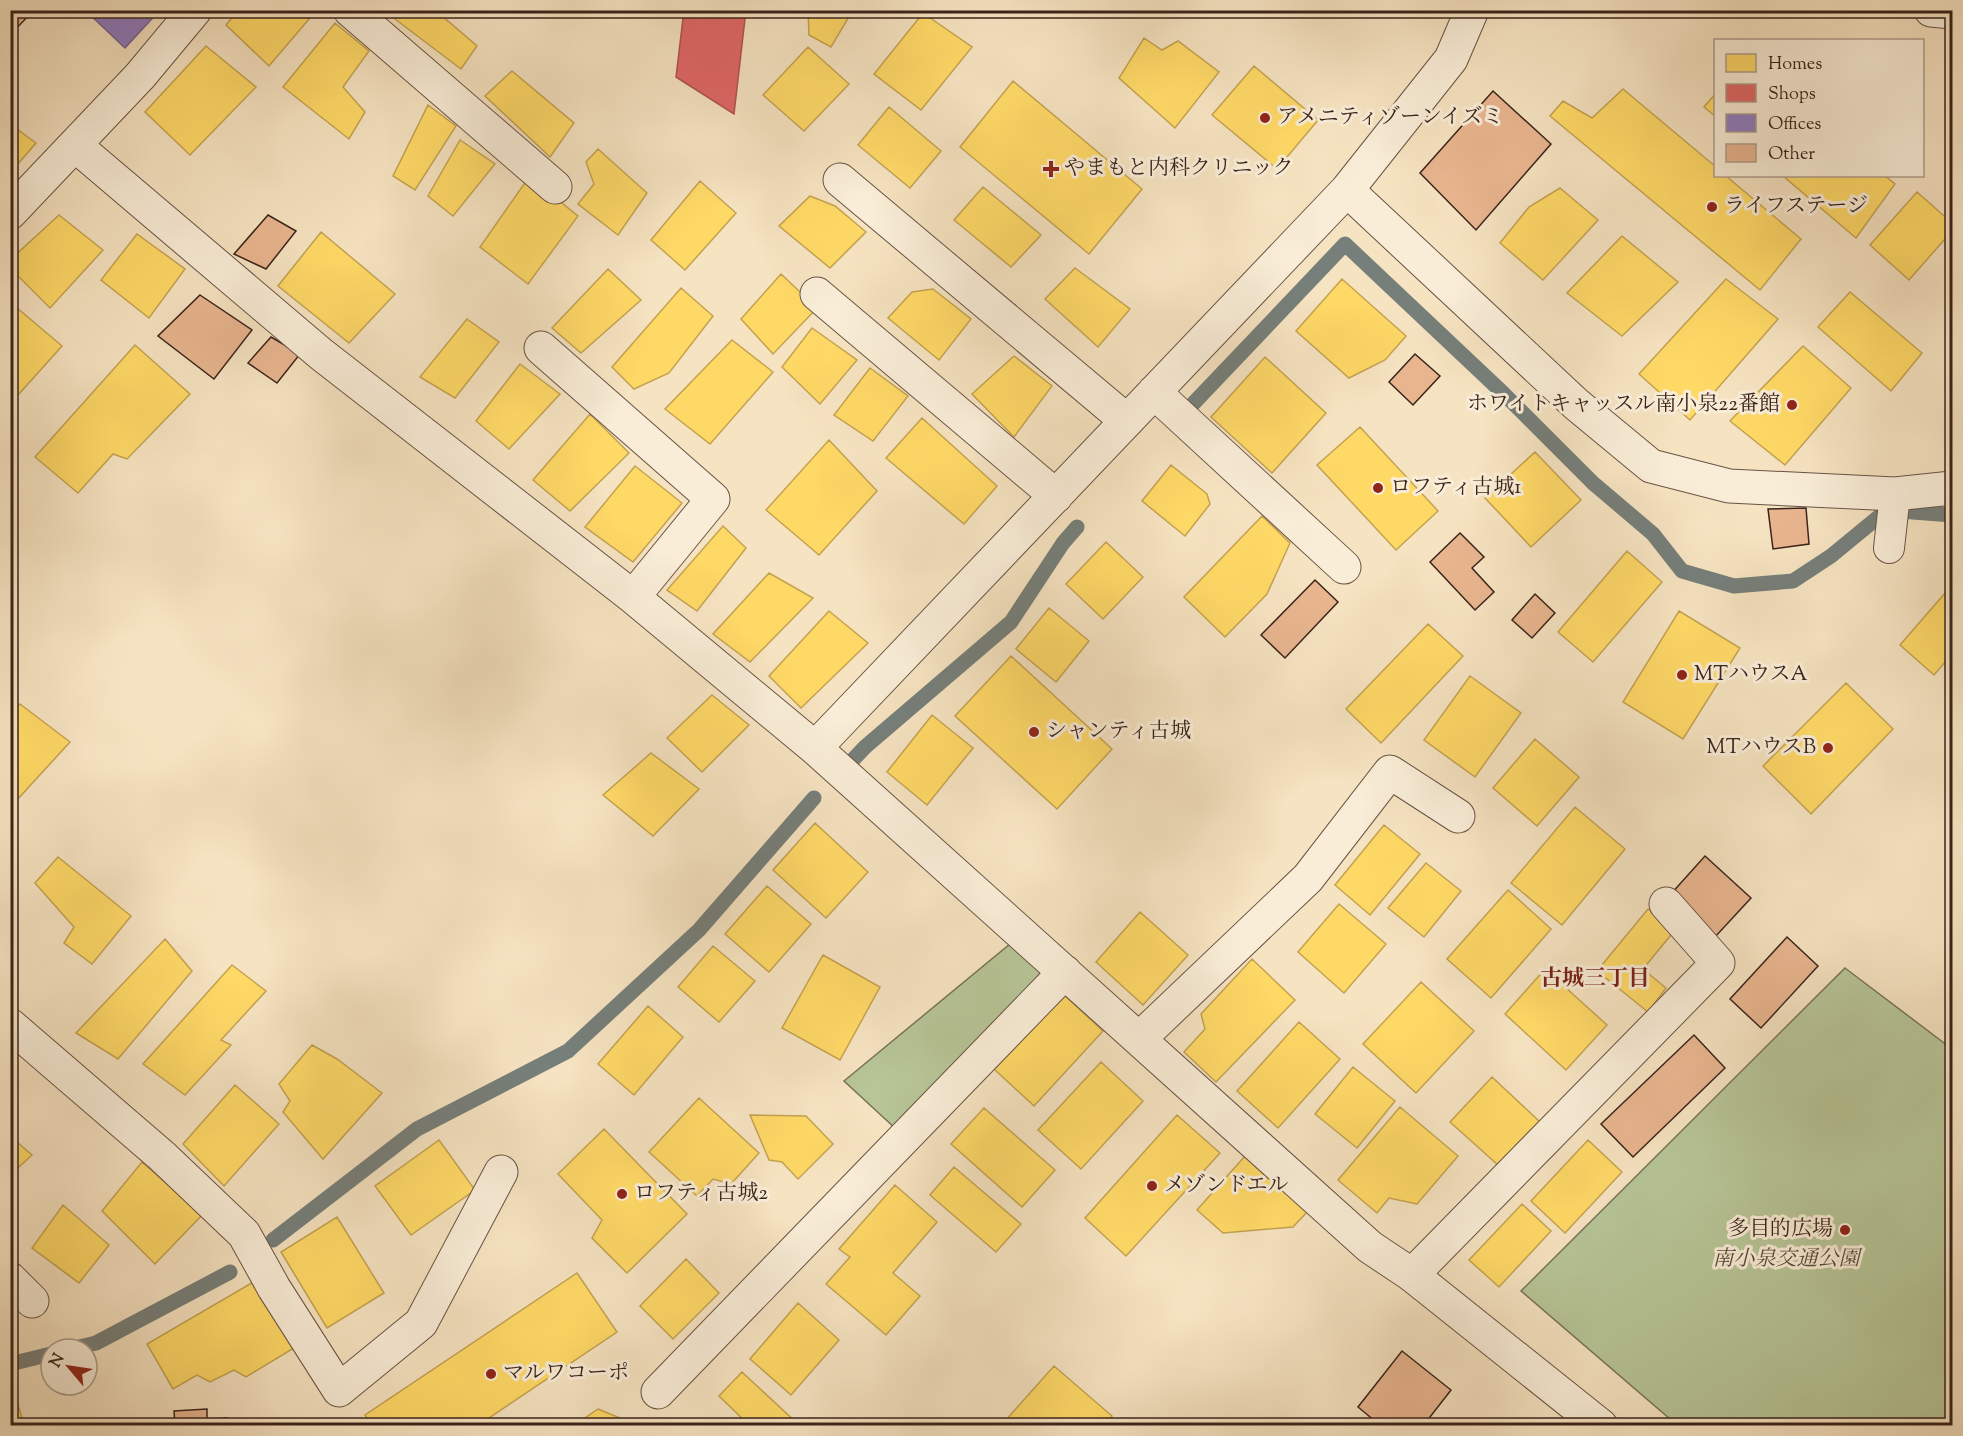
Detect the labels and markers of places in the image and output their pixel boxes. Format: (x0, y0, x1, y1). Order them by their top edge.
place label: アメニティゾーンイズミ (1277, 103, 1503, 133)
marker: アメニティゾーンイズミ (1258, 111, 1272, 125)
place label: やまもと内科クリニック (1064, 154, 1294, 184)
marker: やまもと内科クリニック (1042, 160, 1060, 178)
place label: ライフステージ (1724, 192, 1868, 222)
marker: ライフステージ (1705, 200, 1719, 214)
place label: ホワイトキャッスル南小泉22番館 (1467, 390, 1780, 420)
marker: ホワイトキャッスル南小泉22番館 (1785, 398, 1799, 412)
place label: ロフティ古城1 (1390, 473, 1521, 503)
marker: ロフティ古城1 (1371, 481, 1385, 495)
place label: MTハウスA (1694, 660, 1807, 690)
marker: MTハウスA (1675, 668, 1689, 682)
place label: シャンティ古城 (1046, 717, 1191, 747)
marker: シャンティ古城 (1027, 725, 1041, 739)
place label: MTハウスB (1706, 733, 1816, 763)
marker: MTハウスB (1821, 741, 1835, 755)
place label: メゾンドエル (1164, 1171, 1289, 1201)
place label: ロフティ古城2 (634, 1179, 768, 1209)
marker: メゾンドエル (1145, 1179, 1159, 1193)
marker: ロフティ古城2 (615, 1187, 629, 1201)
place label: 多目的広場 (1728, 1215, 1833, 1245)
marker: 多目的広場 (1838, 1223, 1852, 1237)
place label: マルワコーポ (503, 1359, 629, 1389)
marker: マルワコーポ (484, 1367, 498, 1381)

